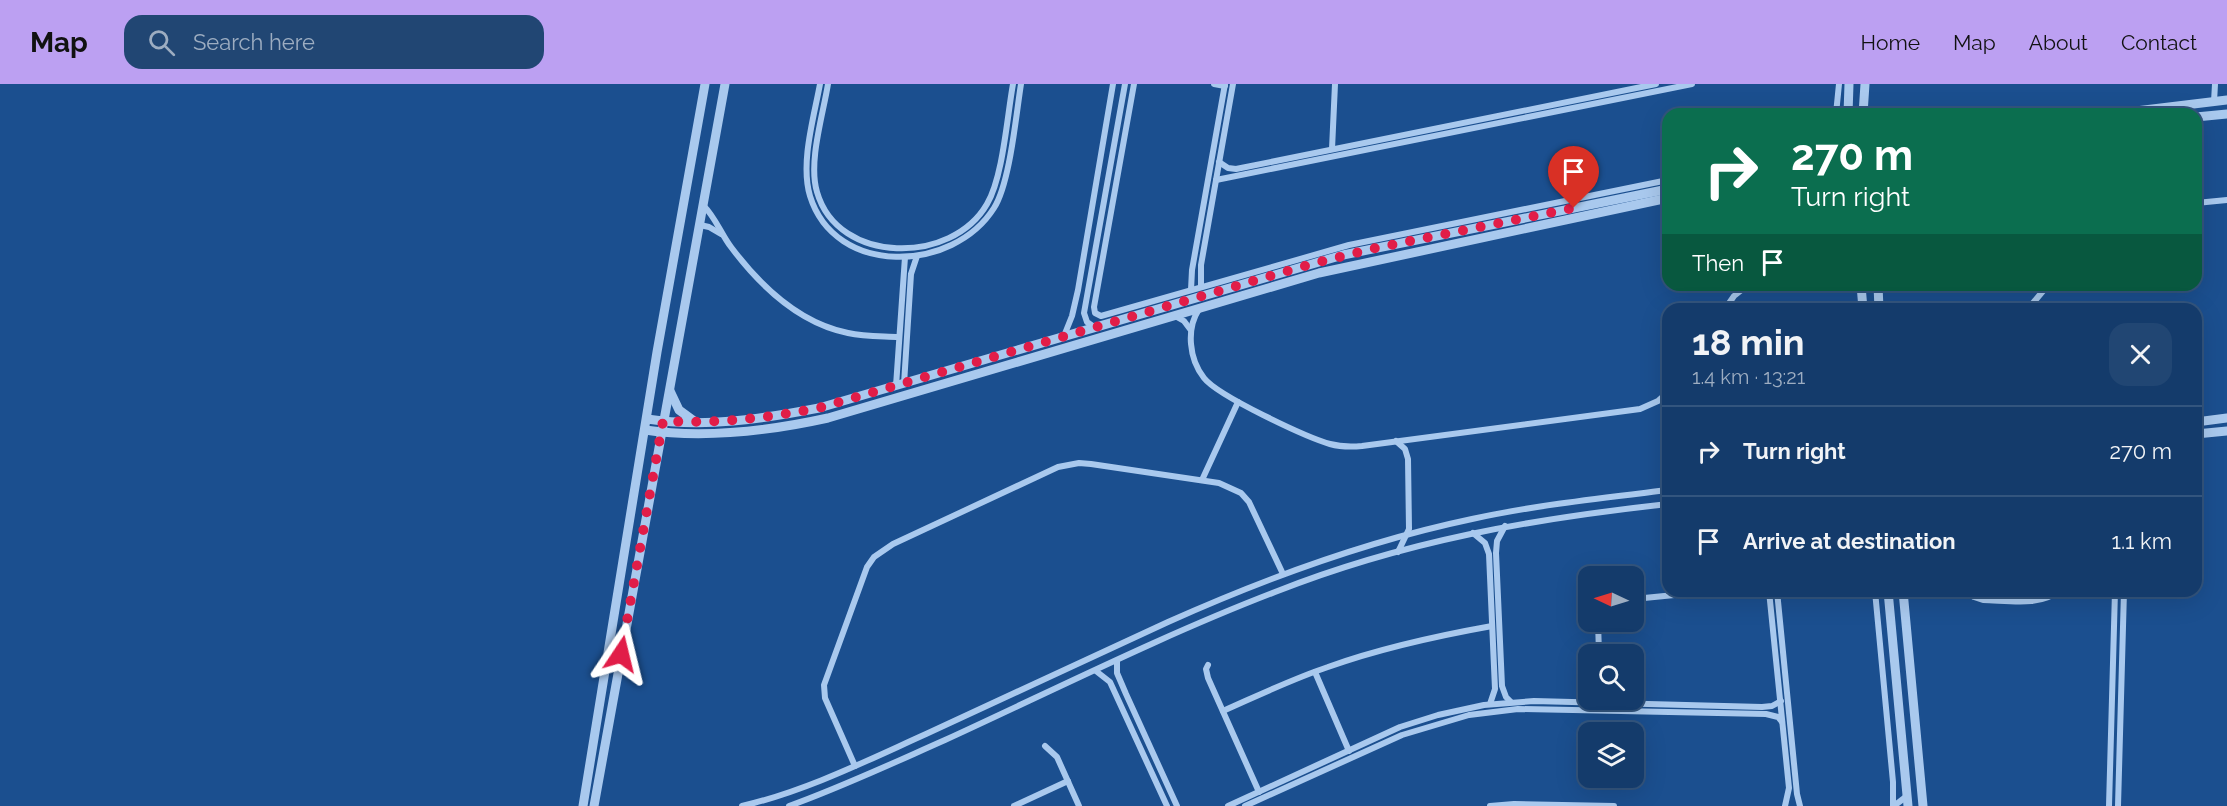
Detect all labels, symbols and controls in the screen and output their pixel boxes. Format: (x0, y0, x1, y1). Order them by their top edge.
search box (124, 15, 544, 69)
text: Map (30, 26, 88, 59)
icon: search (145, 26, 178, 59)
text: Search here (193, 29, 315, 55)
text: Home (1861, 30, 1920, 55)
text: Map (1953, 30, 1996, 55)
text: About (2029, 30, 2088, 55)
text: Contact (2121, 30, 2197, 55)
text: 270 m (1791, 131, 1913, 180)
icon: right (1692, 132, 1770, 210)
pin (1548, 146, 1599, 208)
icon: arrive (1557, 155, 1590, 188)
text: Turn right (1791, 181, 1910, 212)
icon: arrive (1756, 246, 1789, 279)
text: Then (1692, 250, 1744, 276)
text: 18 min (1692, 321, 1805, 363)
button: close (2109, 323, 2172, 386)
text: 1.4 km · 13:21 (1692, 365, 1805, 389)
icon: right (1692, 435, 1725, 468)
text: Turn right (1743, 438, 1846, 464)
text: 270 m (2110, 438, 2172, 464)
icon: arrive (1692, 525, 1725, 558)
text: Arrive at destination (1743, 528, 1956, 554)
text: 1.1 km (2112, 528, 2172, 554)
north arrow (1578, 566, 1644, 632)
map controls (1578, 566, 1644, 788)
position arrow (589, 622, 653, 686)
button: search (1578, 644, 1644, 710)
button: layers (1578, 722, 1644, 788)

